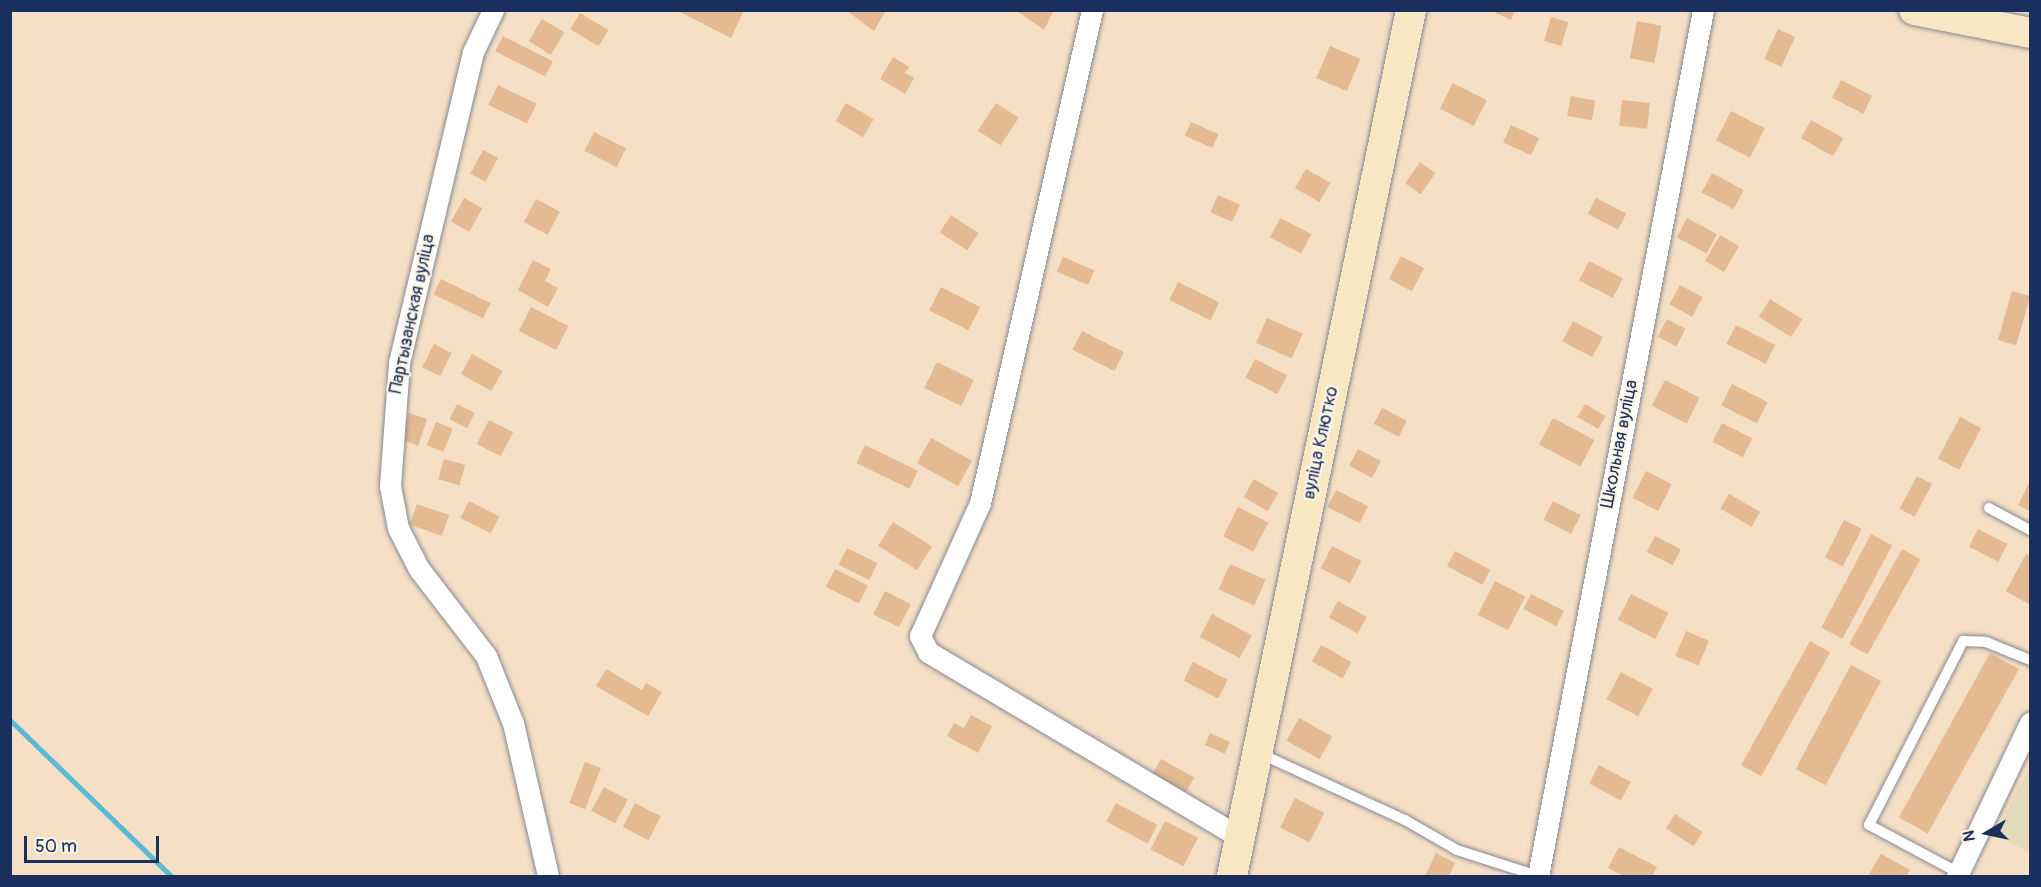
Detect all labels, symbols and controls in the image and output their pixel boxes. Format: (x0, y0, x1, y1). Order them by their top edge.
street label: Партызанская вуліца (386, 232, 440, 396)
street label: Школьная вуліца (1597, 378, 1643, 510)
street label: вуліца Клютко (1299, 385, 1343, 501)
north arrow (1957, 803, 2017, 863)
scale bar (27, 824, 162, 862)
text: N (1958, 829, 1980, 843)
text: 50 m (35, 835, 77, 858)

